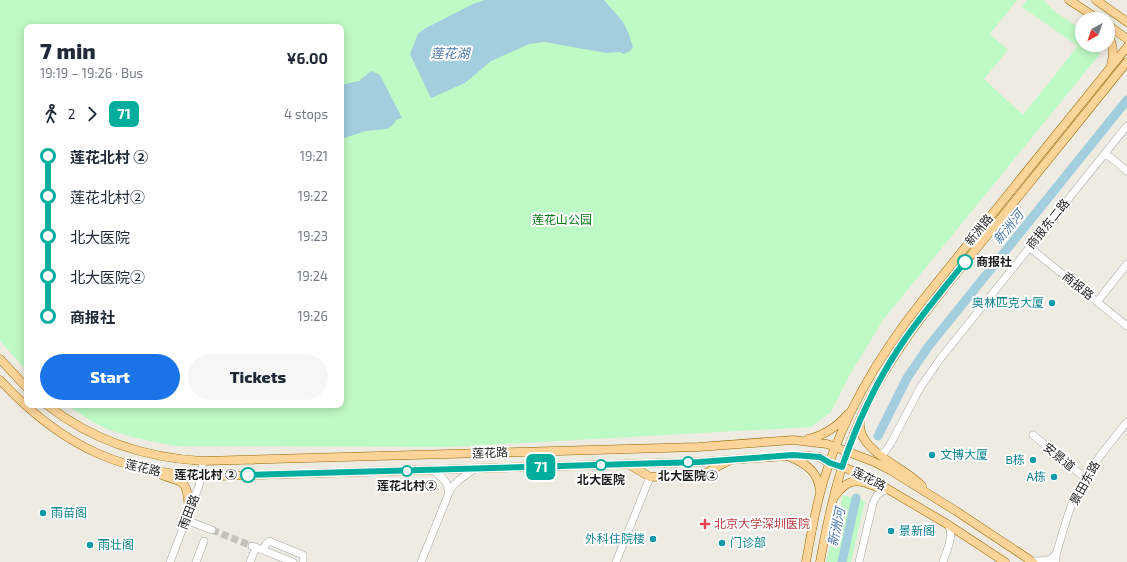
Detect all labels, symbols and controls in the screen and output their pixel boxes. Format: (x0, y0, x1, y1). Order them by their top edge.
north arrow (1075, 12, 1115, 52)
map controls (1075, 12, 1115, 52)
text: 7 min (40, 37, 96, 63)
water label: 莲花湖 (430, 45, 471, 61)
text: ¥6.00 (287, 49, 328, 67)
text: 19:19 – 19:26 · Bus (40, 65, 143, 81)
icon: walk (40, 103, 62, 125)
icon: forward (81, 103, 103, 125)
text: 71 (117, 105, 131, 122)
text: 2 (68, 106, 75, 122)
text: 4 stops (284, 106, 328, 122)
text: 莲花北村 ② (70, 148, 148, 166)
text: 19:21 (300, 148, 328, 164)
text: 莲花北村② (70, 188, 145, 206)
text: 19:22 (298, 188, 328, 204)
street label: 商报东二路 (1023, 196, 1072, 251)
water label: 新洲河 (990, 204, 1028, 247)
street label: 新洲路 (961, 211, 995, 248)
park label: 莲花山公园 (532, 212, 592, 226)
text: 北大医院 (70, 228, 130, 246)
text: 19:23 (298, 228, 328, 244)
marker: 商报社 (957, 254, 973, 270)
place label: 商报社 (976, 254, 1012, 268)
text: 北大医院② (70, 268, 145, 286)
text: 19:24 (297, 268, 328, 284)
street label: 商报路 (1060, 268, 1097, 302)
place label: 奥林匹克大厦 (972, 295, 1044, 309)
marker: 奥林匹克大厦 (1047, 298, 1057, 308)
text: 商报社 (70, 308, 115, 326)
text: 19:26 (298, 308, 328, 324)
button: Start (40, 354, 180, 400)
button: Tickets (188, 354, 328, 400)
street label: 安景道 (1041, 439, 1078, 473)
street label: 莲花路 (472, 444, 508, 460)
place label: 文博大厦 (940, 447, 988, 461)
marker: 文博大厦 (927, 450, 937, 460)
place label: B栋 (1006, 452, 1025, 466)
line badge: 71 (523, 454, 559, 480)
marker: B栋 (1028, 455, 1038, 465)
street label: 莲花路 (124, 456, 162, 478)
marker: 北大医院② (682, 456, 694, 468)
text: 71 (534, 458, 548, 475)
street label: 景田东路 (1066, 458, 1102, 507)
marker: 北大医院 (595, 459, 607, 471)
street label: 莲花路 (850, 464, 889, 493)
marker: 莲花北村② (401, 465, 413, 477)
place label: 莲花北村 ② (174, 467, 237, 481)
marker: 莲花北村 ② (240, 467, 256, 483)
place label: 北大医院② (658, 468, 718, 482)
place label: A栋 (1027, 469, 1046, 483)
place label: 北大医院 (577, 472, 625, 486)
marker: A栋 (1049, 472, 1059, 482)
place label: 莲花北村② (377, 478, 437, 492)
street label: 雨田路 (175, 492, 201, 531)
water label: 新洲河 (824, 503, 849, 548)
place label: 雨苗阁 (51, 505, 87, 519)
marker: 雨苗阁 (38, 508, 48, 518)
place label: 北京大学深圳医院 (714, 516, 810, 530)
marker: 北京大学深圳医院 (699, 518, 711, 530)
place label: 景新阁 (899, 523, 935, 537)
marker: 景新阁 (886, 526, 896, 536)
place label: 外科住院楼 (585, 531, 645, 545)
marker: 外科住院楼 (648, 534, 658, 544)
place label: 门诊部 (730, 535, 766, 549)
place label: 雨壮阁 (98, 537, 134, 551)
marker: 门诊部 (717, 538, 727, 548)
marker: 雨壮阁 (85, 540, 95, 550)

